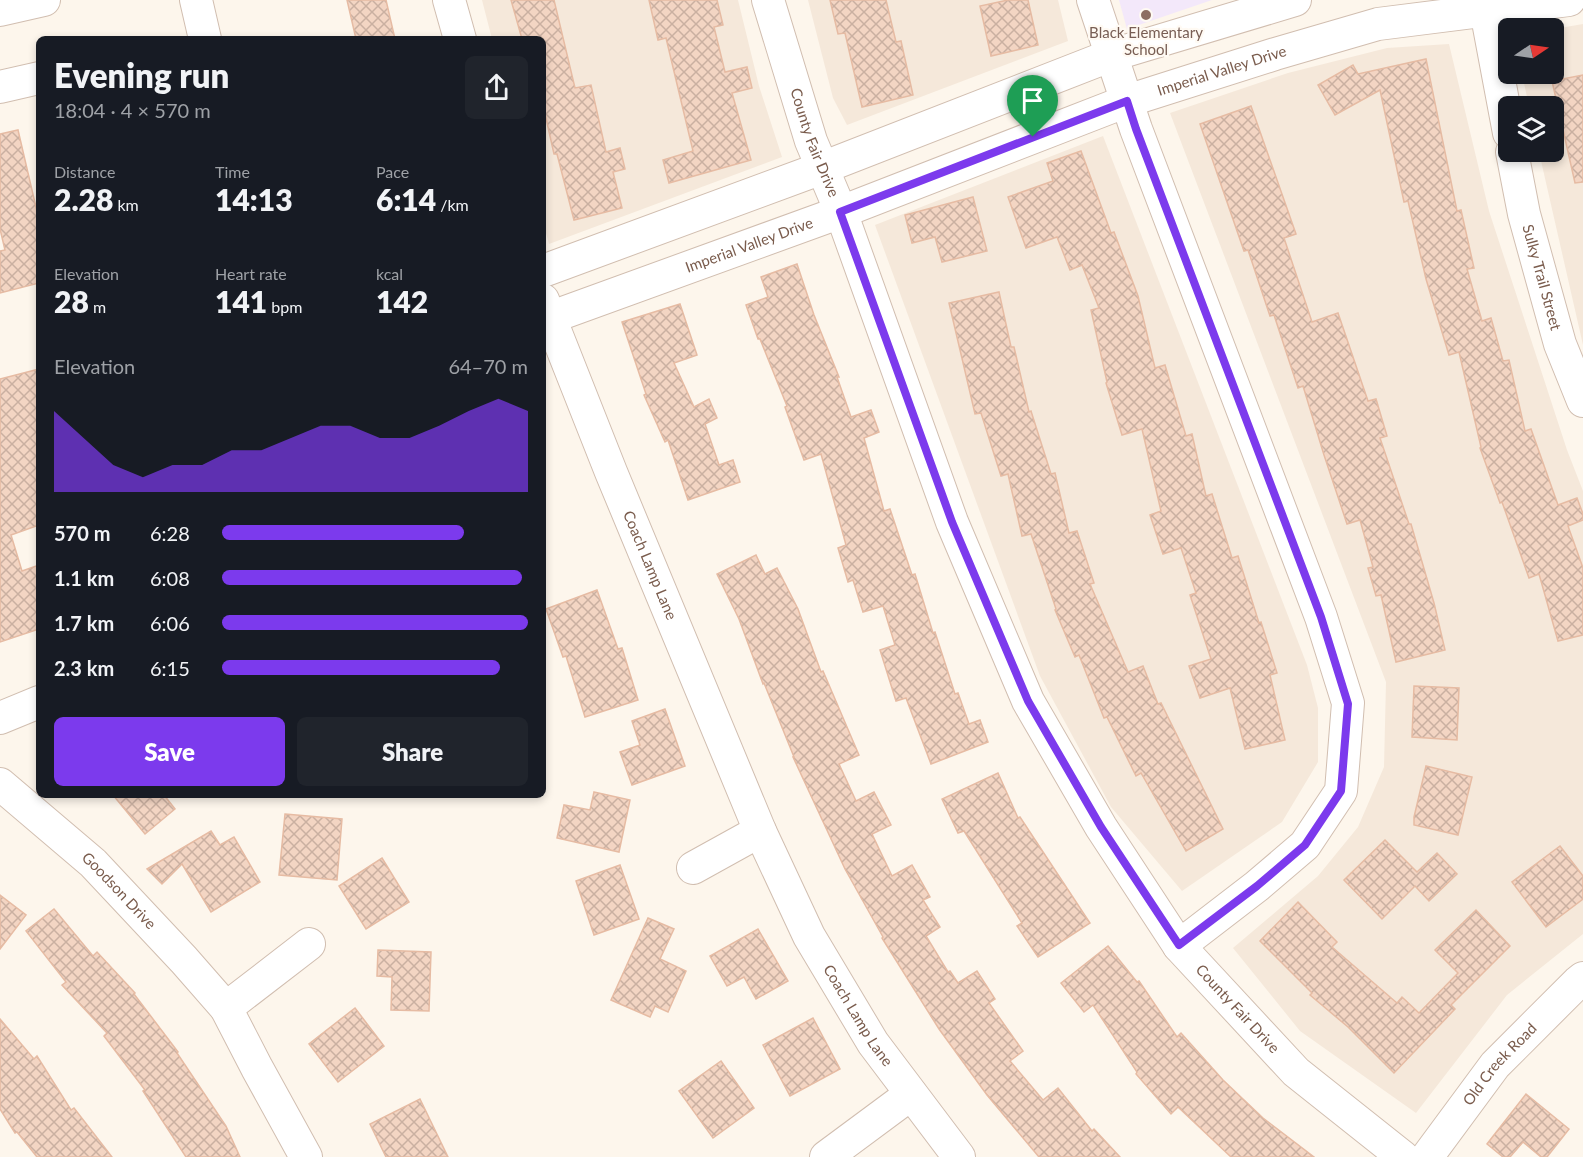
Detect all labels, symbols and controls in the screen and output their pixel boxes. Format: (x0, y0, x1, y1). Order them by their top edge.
marker: Black Elementary School (1139, 8, 1153, 22)
north arrow (1498, 18, 1564, 84)
map controls (1498, 18, 1564, 162)
place label: Black Elementary School (1089, 23, 1203, 58)
street label: Imperial Valley Drive (1155, 41, 1288, 99)
text: Evening run (54, 55, 229, 95)
button: share (465, 56, 528, 119)
pin (1007, 75, 1058, 137)
icon: arrive (1016, 84, 1049, 117)
street label: County Fair Drive (787, 86, 844, 200)
button: layers (1498, 96, 1564, 162)
text: 18:04 · 4 × 570 m (54, 98, 211, 122)
text: Distance (54, 162, 115, 181)
text: Time (215, 162, 250, 181)
text: Pace (376, 162, 409, 181)
text: 2.28 (54, 181, 113, 217)
text: 14:13 (215, 181, 293, 217)
text: 6:14 (376, 181, 436, 217)
text: km (113, 195, 139, 214)
text: /km (436, 195, 469, 214)
street label: Imperial Valley Drive (683, 213, 815, 276)
street label: Sulky Trail Street (1519, 222, 1566, 333)
text: Elevation (54, 264, 119, 283)
text: Heart rate (215, 264, 287, 283)
text: kcal (376, 264, 403, 283)
text: 28 (54, 283, 89, 319)
text: 141 (215, 283, 267, 319)
text: 142 (376, 283, 428, 319)
text: m (89, 297, 106, 316)
text: bpm (267, 297, 302, 316)
text: Elevation (54, 354, 135, 378)
text: 64–70 m (448, 354, 528, 378)
street label: Coach Lamp Lane (620, 508, 681, 622)
text: 570 m (54, 521, 110, 545)
text: 6:28 (150, 521, 190, 545)
text: 1.1 km (54, 566, 114, 590)
text: 6:08 (150, 566, 190, 590)
text: 1.7 km (54, 611, 114, 635)
text: 6:06 (150, 611, 190, 635)
text: 2.3 km (54, 656, 114, 680)
text: 6:15 (150, 656, 190, 680)
button: Save (54, 717, 285, 786)
button: Share (297, 717, 528, 786)
street label: Goodson Drive (79, 848, 160, 932)
street label: County Fair Drive (1192, 960, 1284, 1057)
street label: Coach Lamp Lane (820, 961, 897, 1069)
street label: Old Creek Road (1458, 1019, 1540, 1108)

